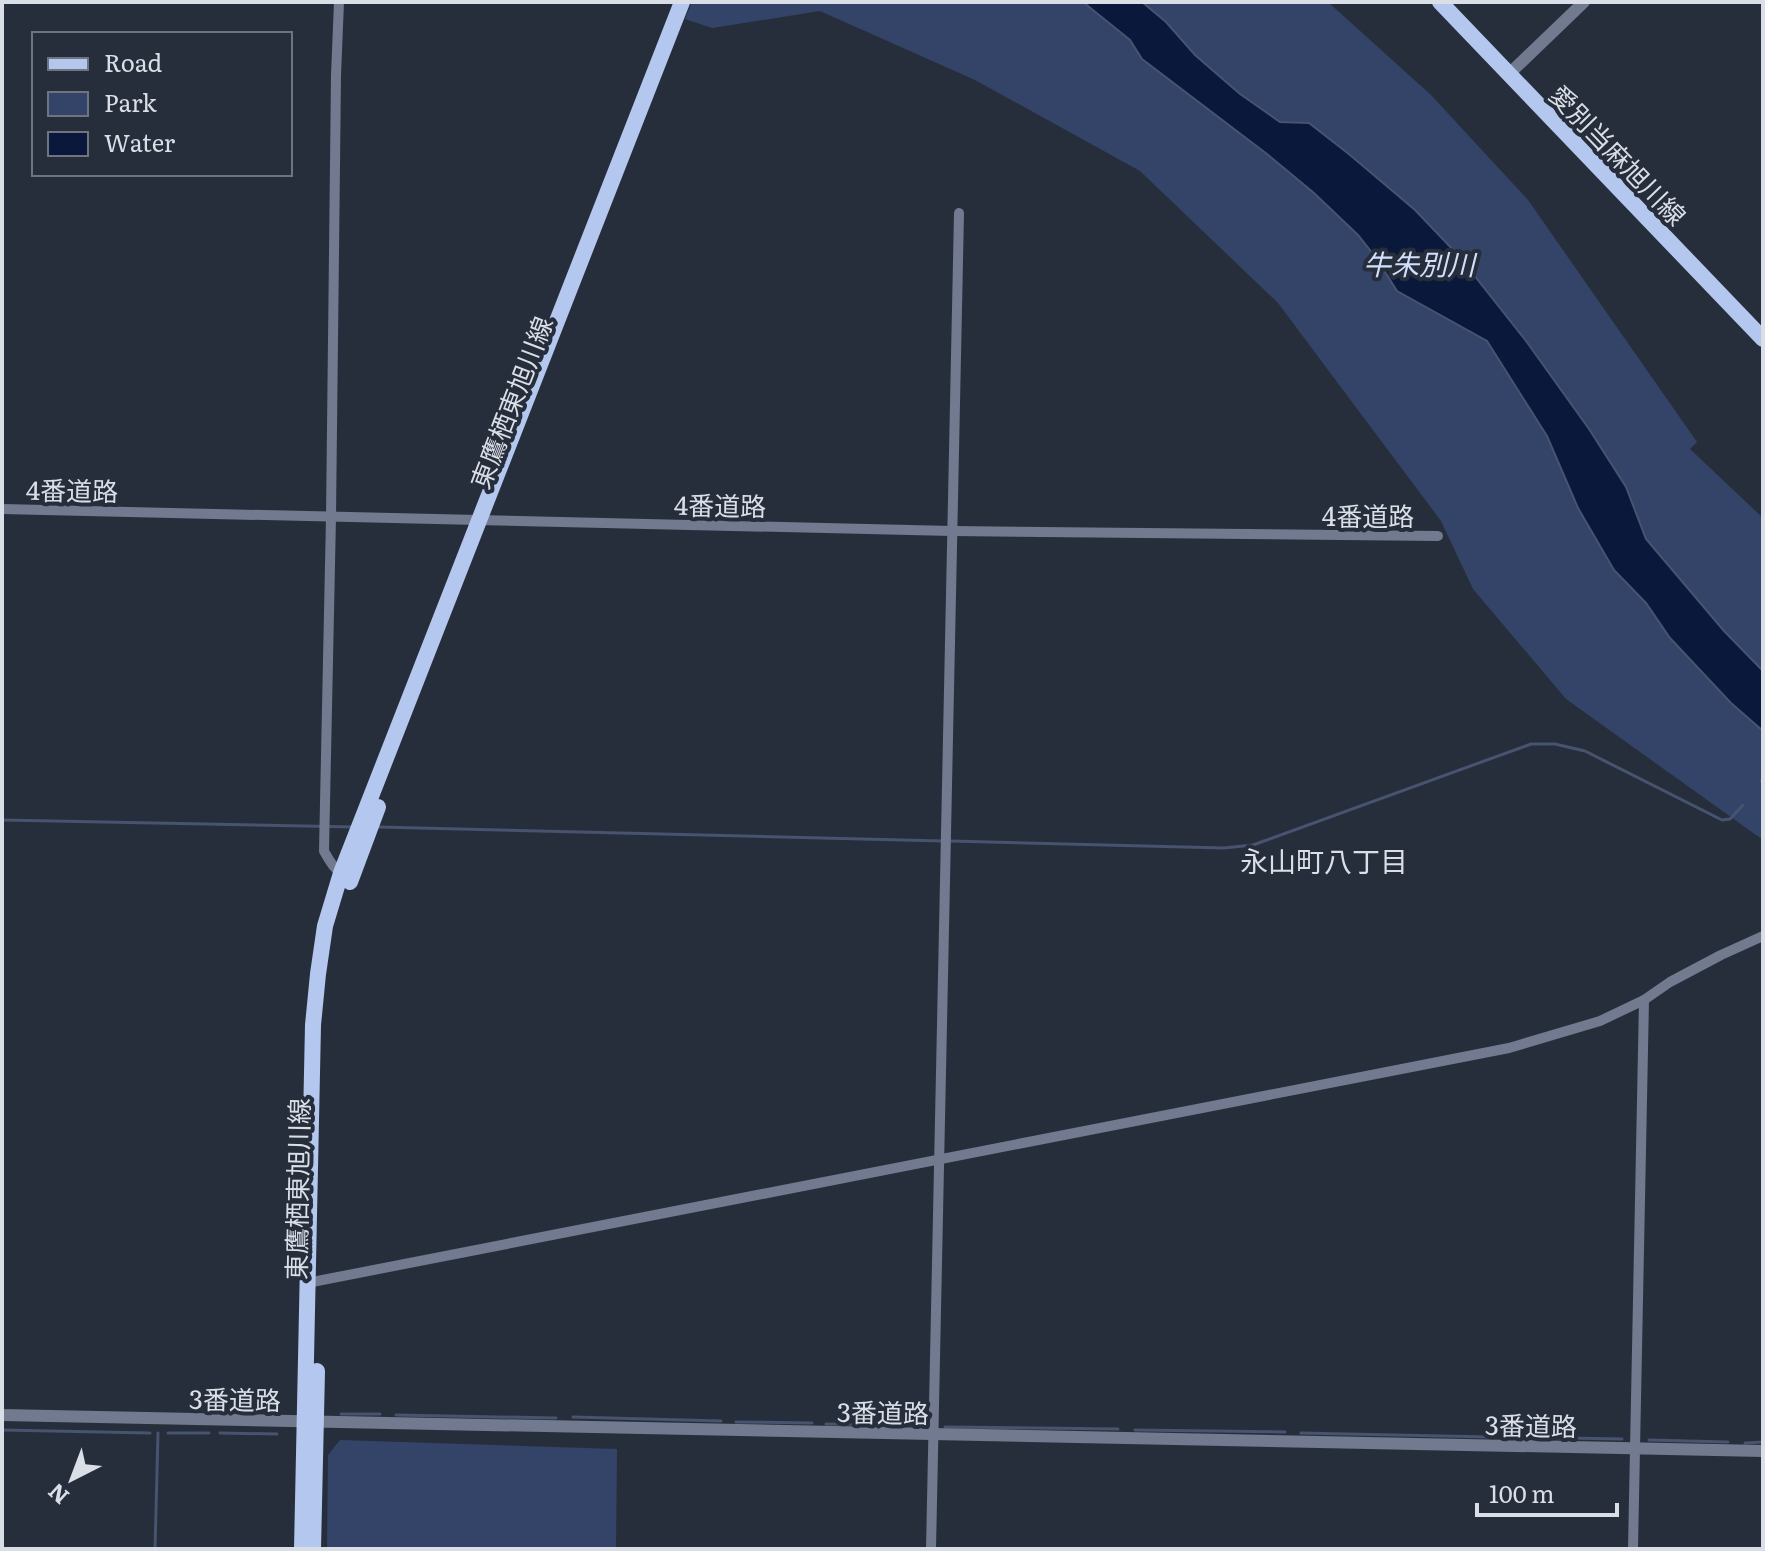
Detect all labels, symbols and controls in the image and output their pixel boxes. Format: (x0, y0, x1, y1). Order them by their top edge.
legend (32, 32, 292, 176)
text: Road (104, 44, 163, 79)
street label: 愛別当麻旭川線 (1542, 75, 1696, 233)
text: Park (104, 84, 157, 119)
text: Water (104, 124, 176, 159)
water label: 牛朱別川 (1363, 242, 1478, 284)
street label: 東鷹栖東旭川線 (459, 310, 561, 494)
street label: 4番道路 (26, 469, 118, 509)
street label: 4番道路 (674, 484, 766, 524)
street label: 4番道路 (1322, 495, 1414, 534)
district label: 永山町八丁目 (1240, 839, 1408, 881)
street label: 東鷹栖東旭川線 (275, 1098, 317, 1280)
street label: 3番道路 (189, 1378, 281, 1418)
street label: 3番道路 (837, 1391, 929, 1431)
street label: 3番道路 (1485, 1404, 1577, 1444)
north arrow (32, 1439, 112, 1519)
scale bar (1477, 1467, 1617, 1517)
text: 100 m (1489, 1475, 1555, 1510)
text: N (40, 1477, 76, 1513)

